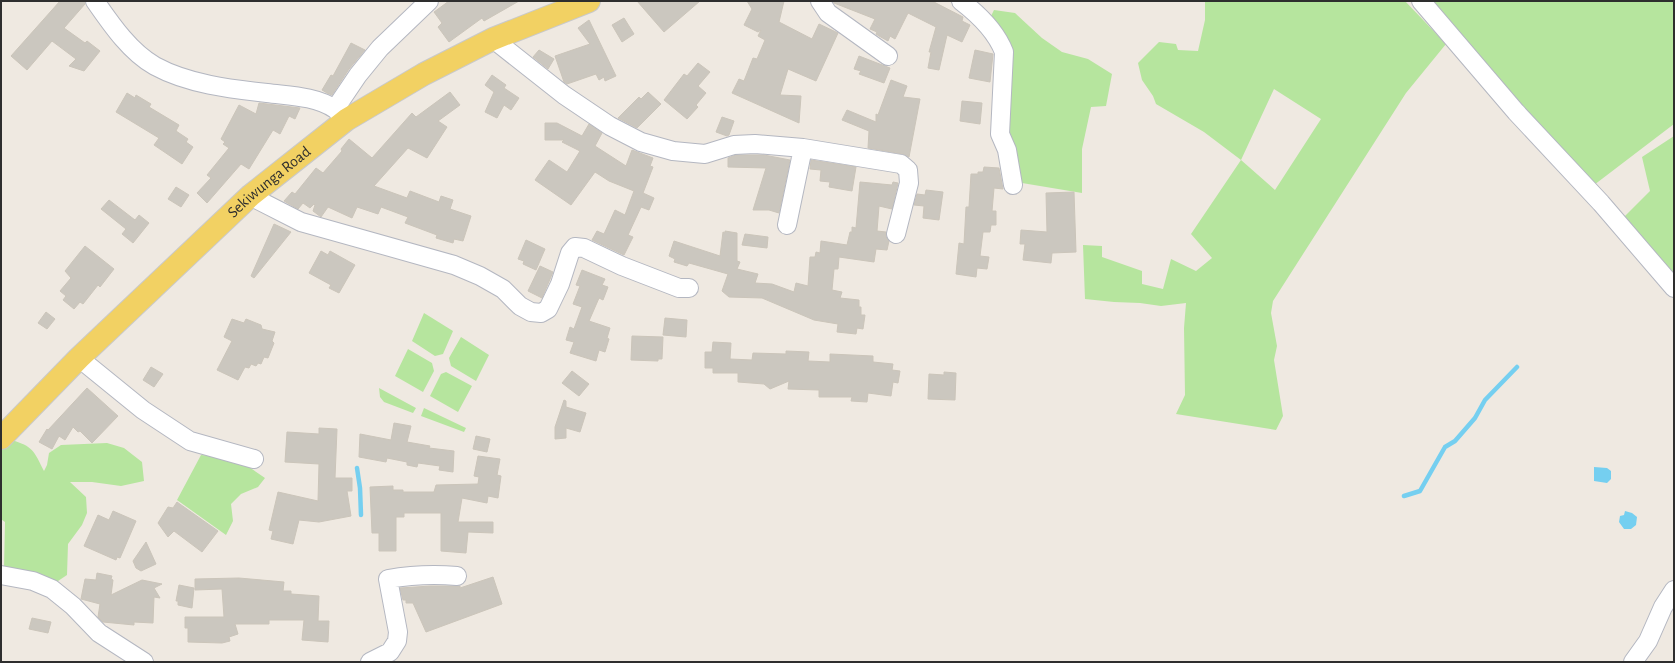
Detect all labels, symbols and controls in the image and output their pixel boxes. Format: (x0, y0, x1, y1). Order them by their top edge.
street label: Sekiwunga Road (225, 143, 314, 221)

